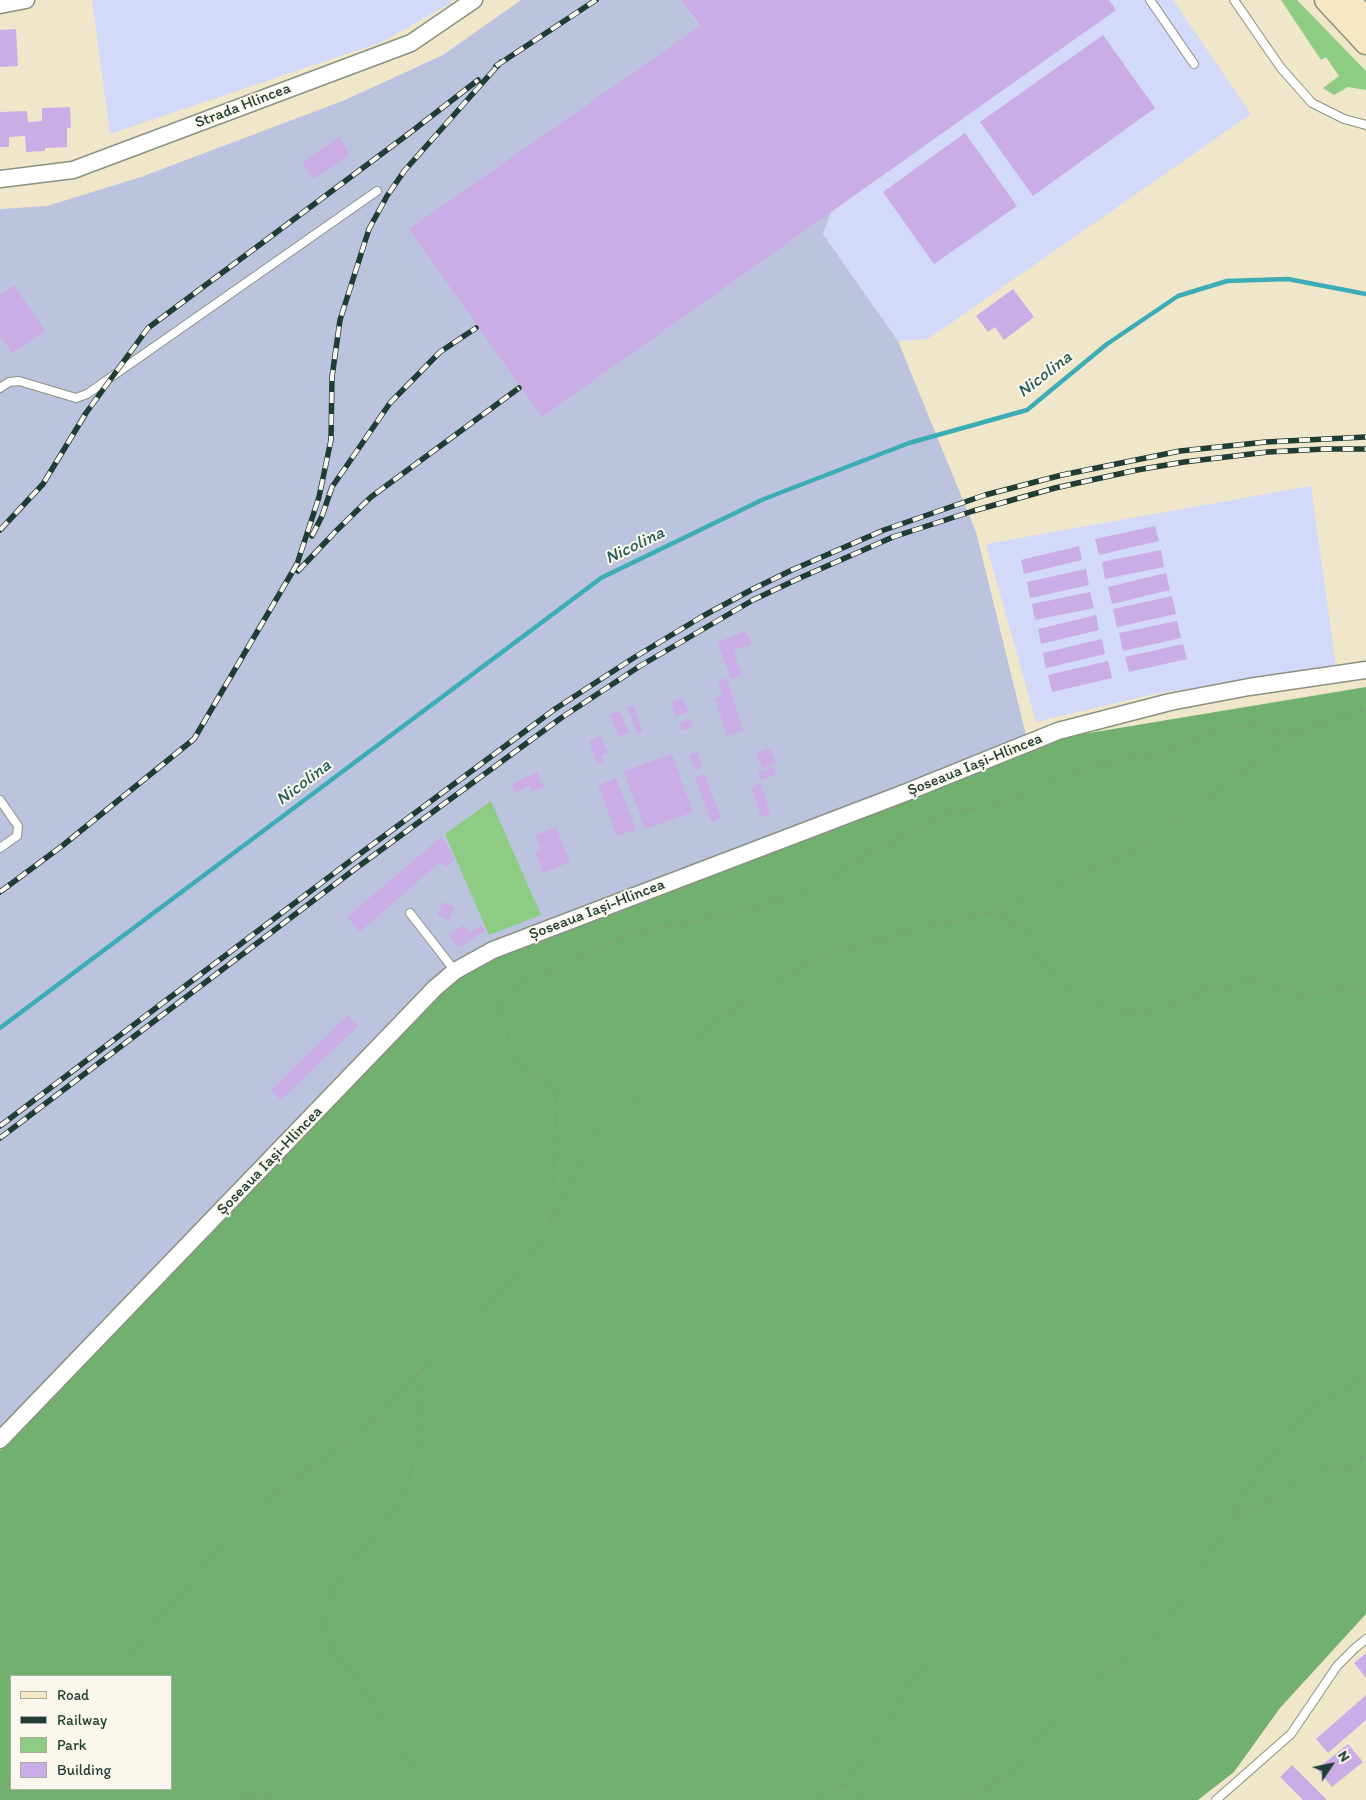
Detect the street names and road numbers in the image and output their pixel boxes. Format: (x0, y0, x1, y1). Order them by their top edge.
street label: Strada Hlincea (192, 79, 294, 133)
street label: Șoseaua Iași-Hlincea (905, 729, 1045, 801)
street label: Șoseaua Iași-Hlincea (526, 875, 668, 945)
street label: Șoseaua Iași-Hlincea (213, 1103, 327, 1219)

